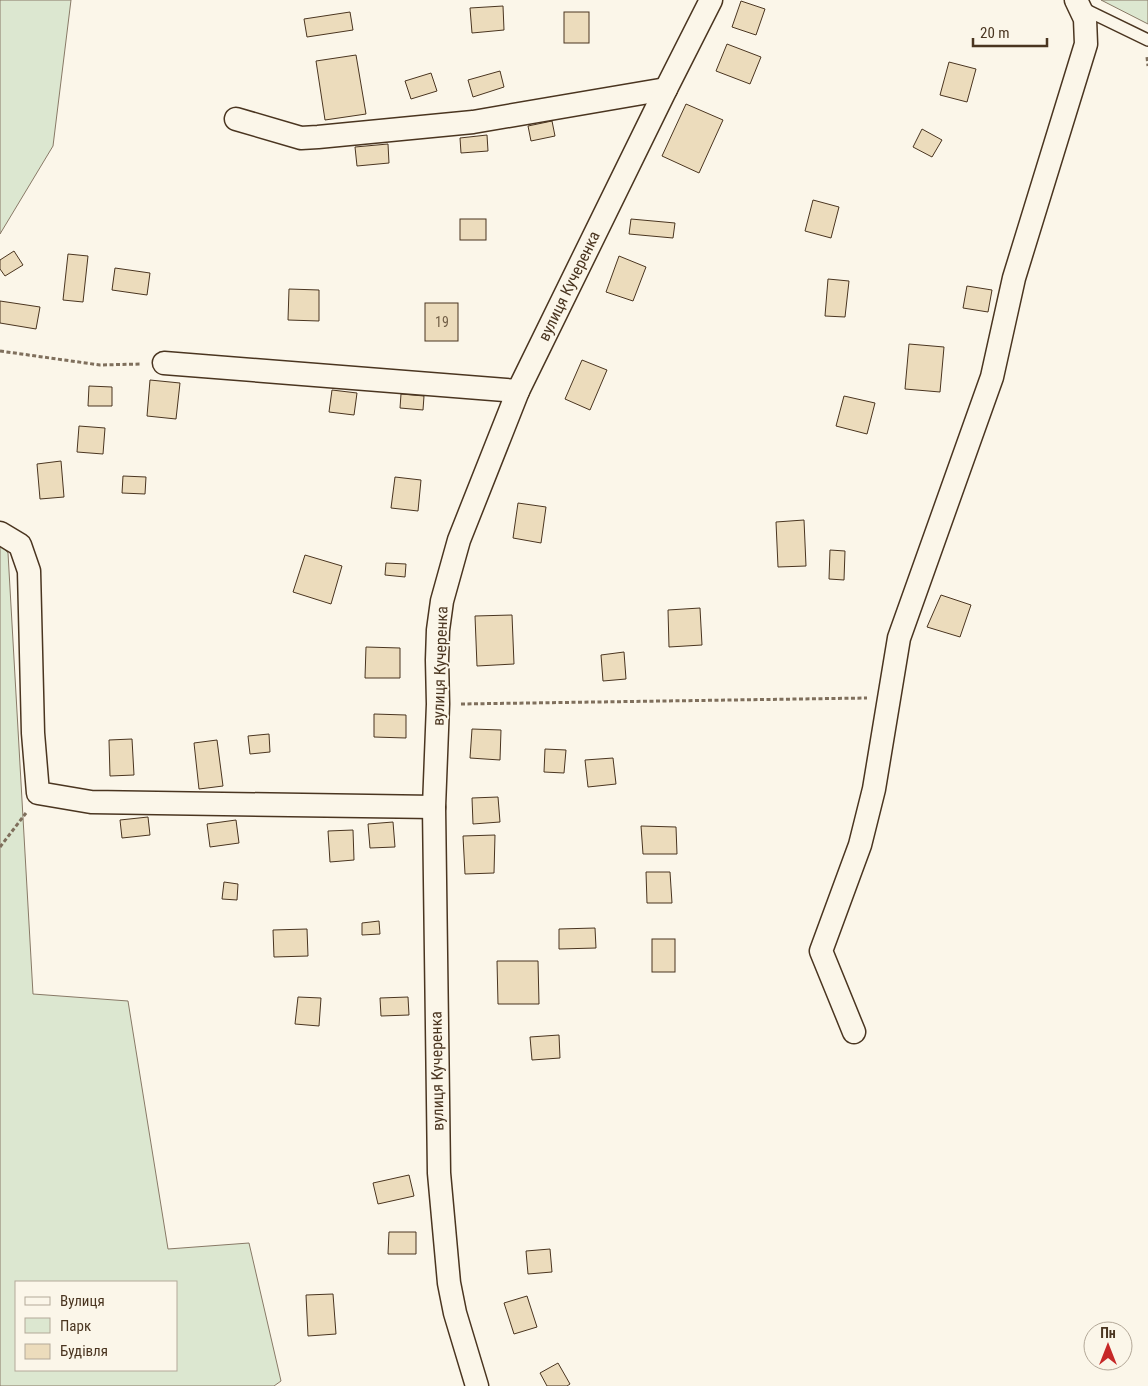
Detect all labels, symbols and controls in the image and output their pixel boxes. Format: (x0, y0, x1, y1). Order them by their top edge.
scale bar (973, 15, 1047, 47)
text: 20 m (980, 24, 1010, 42)
street label: вулиця Кучеренка (534, 228, 604, 344)
house number: 19 (435, 314, 449, 330)
street label: вулиця Кучеренка (428, 606, 452, 726)
street label: вулиця Кучеренка (426, 1011, 448, 1131)
legend (15, 1281, 178, 1371)
text: Вулиця (60, 1292, 105, 1310)
text: Парк (60, 1317, 91, 1335)
north arrow (1083, 1321, 1133, 1371)
text: Пн (1100, 1325, 1116, 1341)
text: Будівля (60, 1342, 108, 1360)

